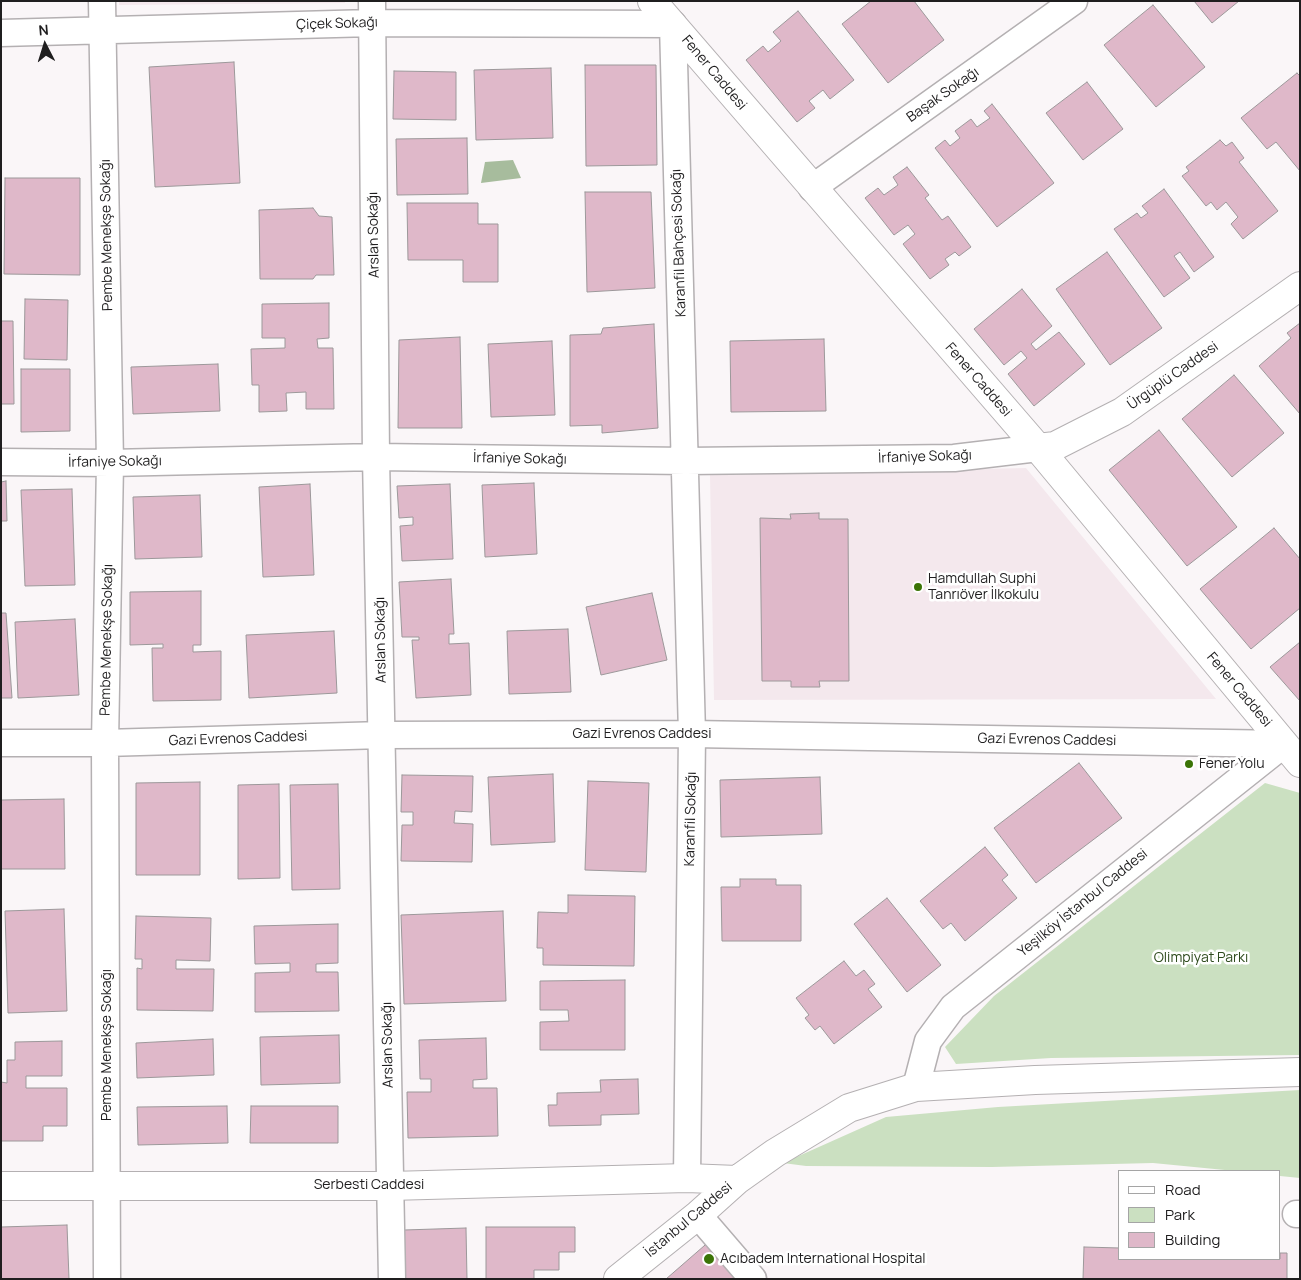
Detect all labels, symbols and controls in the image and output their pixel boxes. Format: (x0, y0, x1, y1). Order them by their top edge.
street label: Çiçek Sokağı (296, 14, 378, 34)
north arrow (20, 20, 70, 70)
text: N (38, 20, 49, 39)
street label: Fener Caddesi (678, 32, 750, 114)
street label: Başak Sokağı (904, 64, 982, 126)
street label: Pembe Menekşe Sokağı (97, 159, 117, 311)
street label: Karanfil Bahçesi Sokağı (668, 169, 690, 317)
street label: Arslan Sokağı (365, 192, 383, 278)
street label: Ürgüplü Caddesi (1124, 338, 1222, 414)
street label: Fener Caddesi (941, 340, 1015, 420)
street label: İrfaniye Sokağı (878, 447, 972, 467)
street label: İrfaniye Sokağı (473, 450, 567, 468)
street label: İrfaniye Sokağı (68, 453, 162, 471)
street label: Pembe Menekşe Sokağı (97, 564, 117, 716)
place label: Hamdullah Suphi Tanrıöver İlkokulu (928, 571, 1039, 604)
marker: Hamdullah Suphi Tanrıöver İlkokulu (912, 581, 924, 593)
street label: Arslan Sokağı (372, 597, 390, 683)
street label: Fener Caddesi (1203, 649, 1275, 731)
street label: Gazi Evrenos Caddesi (573, 726, 711, 742)
street label: Gazi Evrenos Caddesi (168, 728, 308, 750)
street label: Gazi Evrenos Caddesi (977, 730, 1117, 750)
place label: Fener Yolu (1199, 756, 1265, 772)
marker: Fener Yolu (1183, 758, 1195, 770)
street label: Karanfil Sokağı (682, 772, 700, 866)
street label: Yeşilköy İstanbul Caddesi (1015, 846, 1151, 960)
park label: Olimpiyat Parkı (1154, 950, 1248, 966)
street label: Pembe Menekşe Sokağı (99, 969, 115, 1121)
street label: Arslan Sokağı (379, 1002, 397, 1088)
legend (1118, 1170, 1281, 1260)
street label: Serbesti Caddesi (314, 1177, 424, 1193)
street label: İstanbul Caddesi (642, 1179, 736, 1261)
text: Road (1165, 1179, 1201, 1200)
text: Park (1165, 1204, 1195, 1225)
text: Building (1165, 1229, 1220, 1250)
place label: Acıbadem International Hospital (720, 1251, 926, 1267)
marker: Acıbadem International Hospital (702, 1252, 716, 1266)

